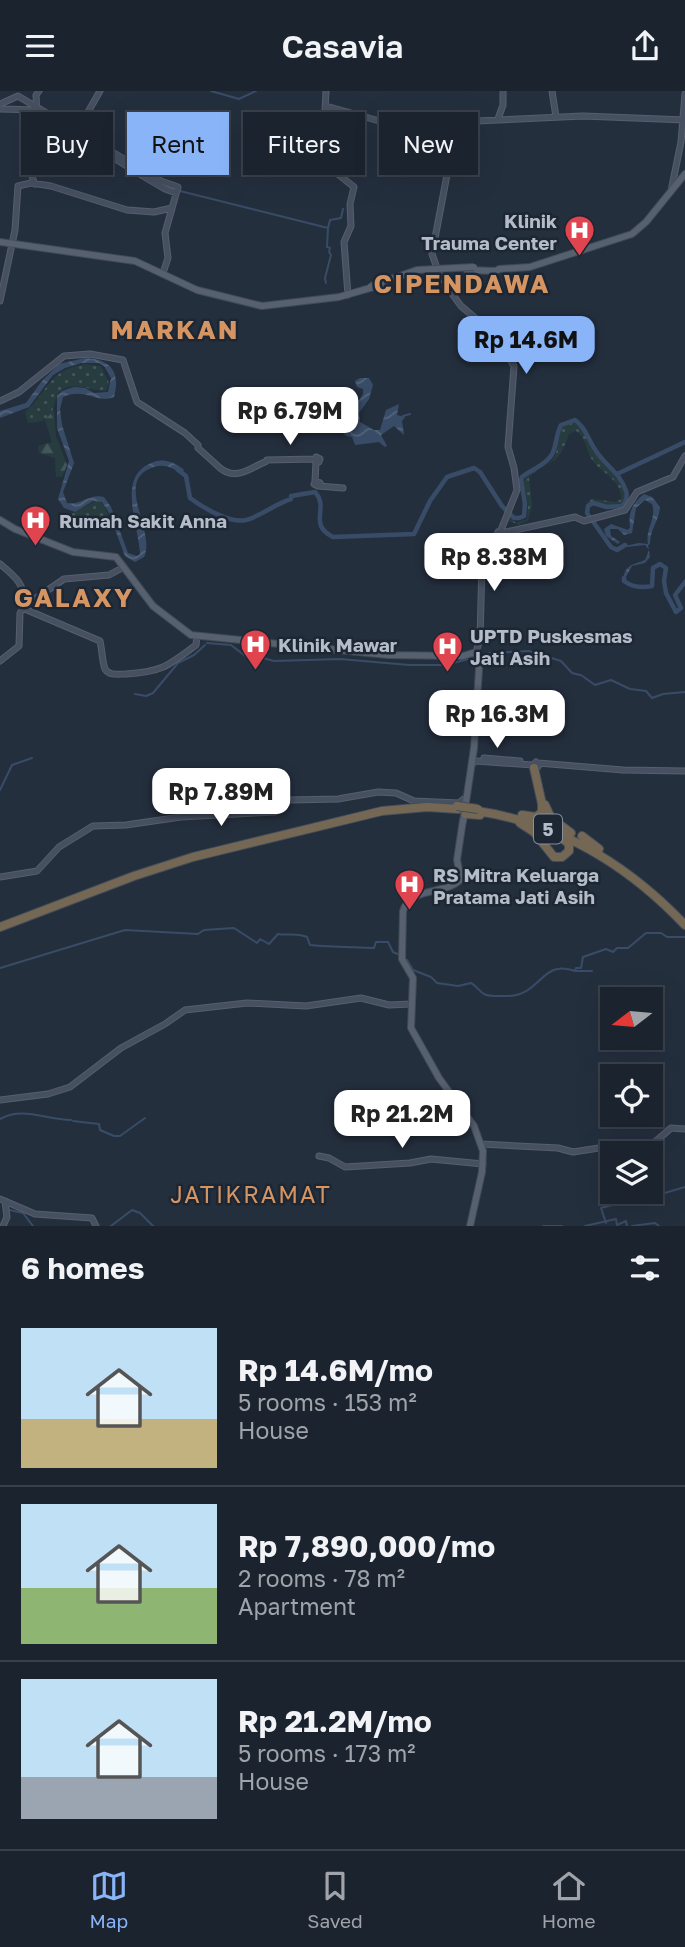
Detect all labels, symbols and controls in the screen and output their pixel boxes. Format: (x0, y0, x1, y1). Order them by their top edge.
icon: menu (21, 27, 59, 65)
text: Casavia (281, 27, 404, 65)
icon: share (626, 27, 664, 65)
chip: Buy (21, 112, 113, 175)
chip: Rent (127, 112, 229, 175)
chip: Filters (243, 112, 365, 175)
chip: New (379, 112, 478, 175)
place label: Klinik Trauma Center (421, 209, 558, 254)
hospital icon: Klinik Trauma Center (563, 214, 597, 258)
district label: CIPENDAWA (374, 268, 550, 299)
district label: MARKAN (110, 314, 240, 345)
pin: Rp 14.6M (454, 317, 598, 376)
text: Rp 14.6M (474, 325, 578, 353)
pin: Rp 6.79M (218, 387, 362, 447)
text: Rp 6.79M (237, 396, 343, 424)
hospital icon: Rumah Sakit Anna (19, 503, 53, 547)
place label: Rumah Sakit Anna (59, 509, 227, 532)
pin: Rp 8.38M (422, 533, 566, 593)
text: Rp 8.38M (440, 542, 548, 570)
district label: GALAXY (14, 582, 134, 613)
place label: UPTD Puskesmas Jati Asih (470, 624, 633, 669)
hospital icon: Klinik Mawar (238, 627, 272, 671)
hospital icon: UPTD Puskesmas Jati Asih (430, 629, 464, 673)
place label: Klinik Mawar (278, 633, 398, 656)
pin: Rp 16.3M (425, 691, 569, 750)
text: Rp 16.3M (445, 699, 549, 727)
pin: Rp 7.89M (149, 769, 293, 828)
text: Rp 7.89M (168, 777, 274, 805)
road number: 5 (534, 815, 562, 843)
place label: RS Mitra Keluarga Pratama Jati Asih (433, 863, 599, 908)
hospital icon: RS Mitra Keluarga Pratama Jati Asih (393, 868, 427, 912)
north arrow (600, 987, 663, 1050)
map controls (600, 987, 663, 1204)
button: locate (600, 1064, 663, 1127)
pin: Rp 21.2M (330, 1091, 474, 1150)
text: Rp 21.2M (350, 1099, 454, 1127)
button: layers (600, 1141, 663, 1204)
district label: JATIKRAMAT (170, 1180, 332, 1208)
icon: filters (626, 1249, 664, 1287)
text: 6 homes (21, 1250, 144, 1286)
text: Rp 14.6M/mo (238, 1352, 433, 1388)
icon: home (77, 1356, 161, 1440)
text: 5 rooms · 153 m² (238, 1388, 417, 1416)
text: House (238, 1416, 309, 1444)
text: Rp 7,890,000/mo (238, 1528, 495, 1564)
icon: home (77, 1532, 161, 1616)
text: 2 rooms · 78 m² (238, 1564, 405, 1592)
text: Apartment (238, 1592, 356, 1620)
text: Rp 21.2M/mo (238, 1703, 432, 1739)
icon: home (77, 1707, 161, 1791)
text: 5 rooms · 173 m² (238, 1739, 416, 1767)
text: House (238, 1767, 309, 1795)
tab: Map (90, 1867, 128, 1932)
tab: Saved (307, 1867, 363, 1932)
tab: Home (542, 1867, 595, 1932)

